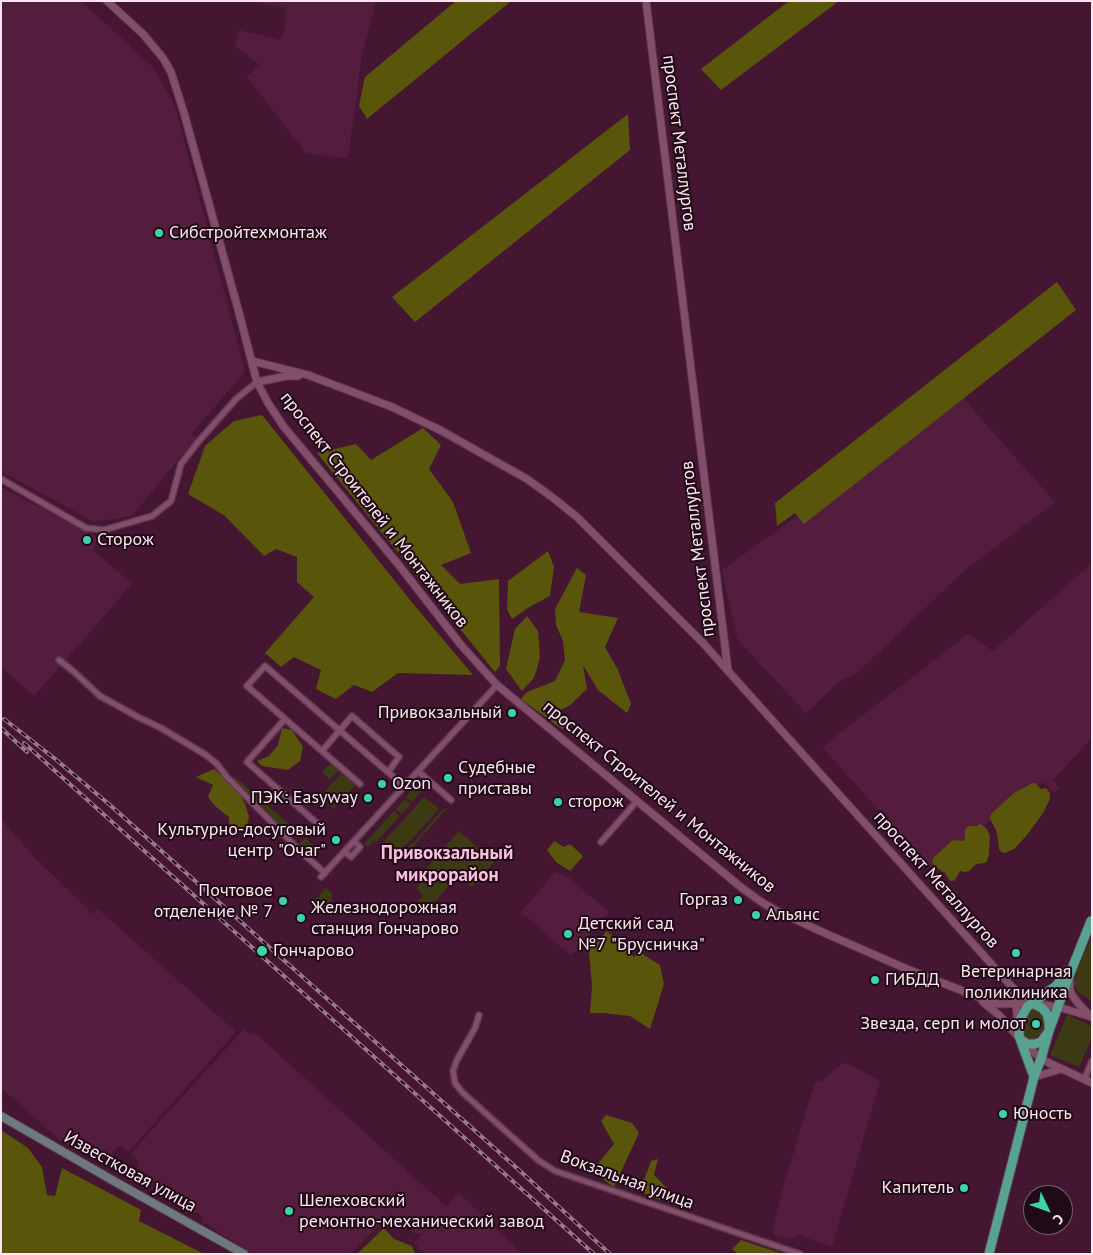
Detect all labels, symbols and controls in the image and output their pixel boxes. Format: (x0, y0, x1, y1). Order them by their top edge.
street label: проспект Металлургов (657, 54, 701, 232)
place label: Сибстройтехмонтаж (169, 222, 327, 244)
marker: Сибстройтехмонтаж (153, 227, 165, 239)
street label: проспект Строителей и Монтажников (275, 388, 473, 632)
street label: проспект Металлургов (676, 460, 720, 638)
place label: Сторож (97, 529, 154, 551)
marker: Сторож (81, 534, 93, 546)
street label: проспект Строителей и Монтажников (538, 696, 780, 898)
place label: Привокзальный (378, 702, 502, 724)
marker: Привокзальный (506, 707, 518, 719)
place label: Судебные приставы (458, 757, 536, 800)
marker: Судебные приставы (442, 772, 454, 784)
place label: Ozon (392, 773, 431, 795)
marker: Ozon (376, 778, 388, 790)
place label: ПЭК: Easyway (251, 787, 358, 809)
place label: сторож (568, 791, 623, 813)
marker: ПЭК: Easyway (362, 792, 374, 804)
marker: сторож (552, 796, 564, 808)
street label: проспект Металлургов (869, 807, 1003, 953)
place label: Культурно-досуговый центр "Очаг" (157, 819, 326, 862)
marker: Культурно-досуговый центр "Очаг" (330, 834, 342, 846)
district label: Привокзальный микрорайон (381, 843, 513, 887)
place label: Почтовое отделение № 7 (154, 880, 273, 922)
place label: Горгаз (679, 889, 728, 911)
marker: Горгаз (732, 894, 744, 906)
marker: Почтовое отделение № 7 (277, 895, 289, 907)
place label: Железнодорожная станция Гончарово (311, 897, 459, 940)
place label: Альянс (766, 904, 820, 926)
marker: Альянс (750, 909, 762, 921)
marker: Железнодорожная станция Гончарово (295, 912, 307, 924)
place label: Детский сад №7 "Брусничка" (578, 913, 705, 956)
marker: Детский сад №7 "Брусничка" (562, 928, 574, 940)
place label: Гончарово (273, 940, 354, 962)
marker: Гончарово (255, 944, 269, 958)
marker: Ветеринарная поликлиника (1010, 947, 1022, 959)
place label: Ветеринарная поликлиника (961, 961, 1071, 1004)
place label: ГИБДД (885, 969, 940, 991)
marker: ГИБДД (869, 974, 881, 986)
place label: Звезда, серп и молот (860, 1013, 1026, 1035)
marker: Звезда, серп и молот (1030, 1018, 1042, 1030)
place label: Юность (1013, 1103, 1072, 1125)
marker: Юность (997, 1108, 1009, 1120)
street label: Известковая улица (60, 1127, 200, 1217)
street label: Вокзальная улица (557, 1146, 697, 1214)
place label: Капитель (882, 1177, 954, 1199)
marker: Капитель (958, 1182, 970, 1194)
north arrow (1023, 1185, 1073, 1235)
place label: Шелеховский ремонтно-механический завод (299, 1190, 544, 1232)
marker: Шелеховский ремонтно-механический завод (283, 1205, 295, 1217)
text: С (1049, 1210, 1068, 1228)

